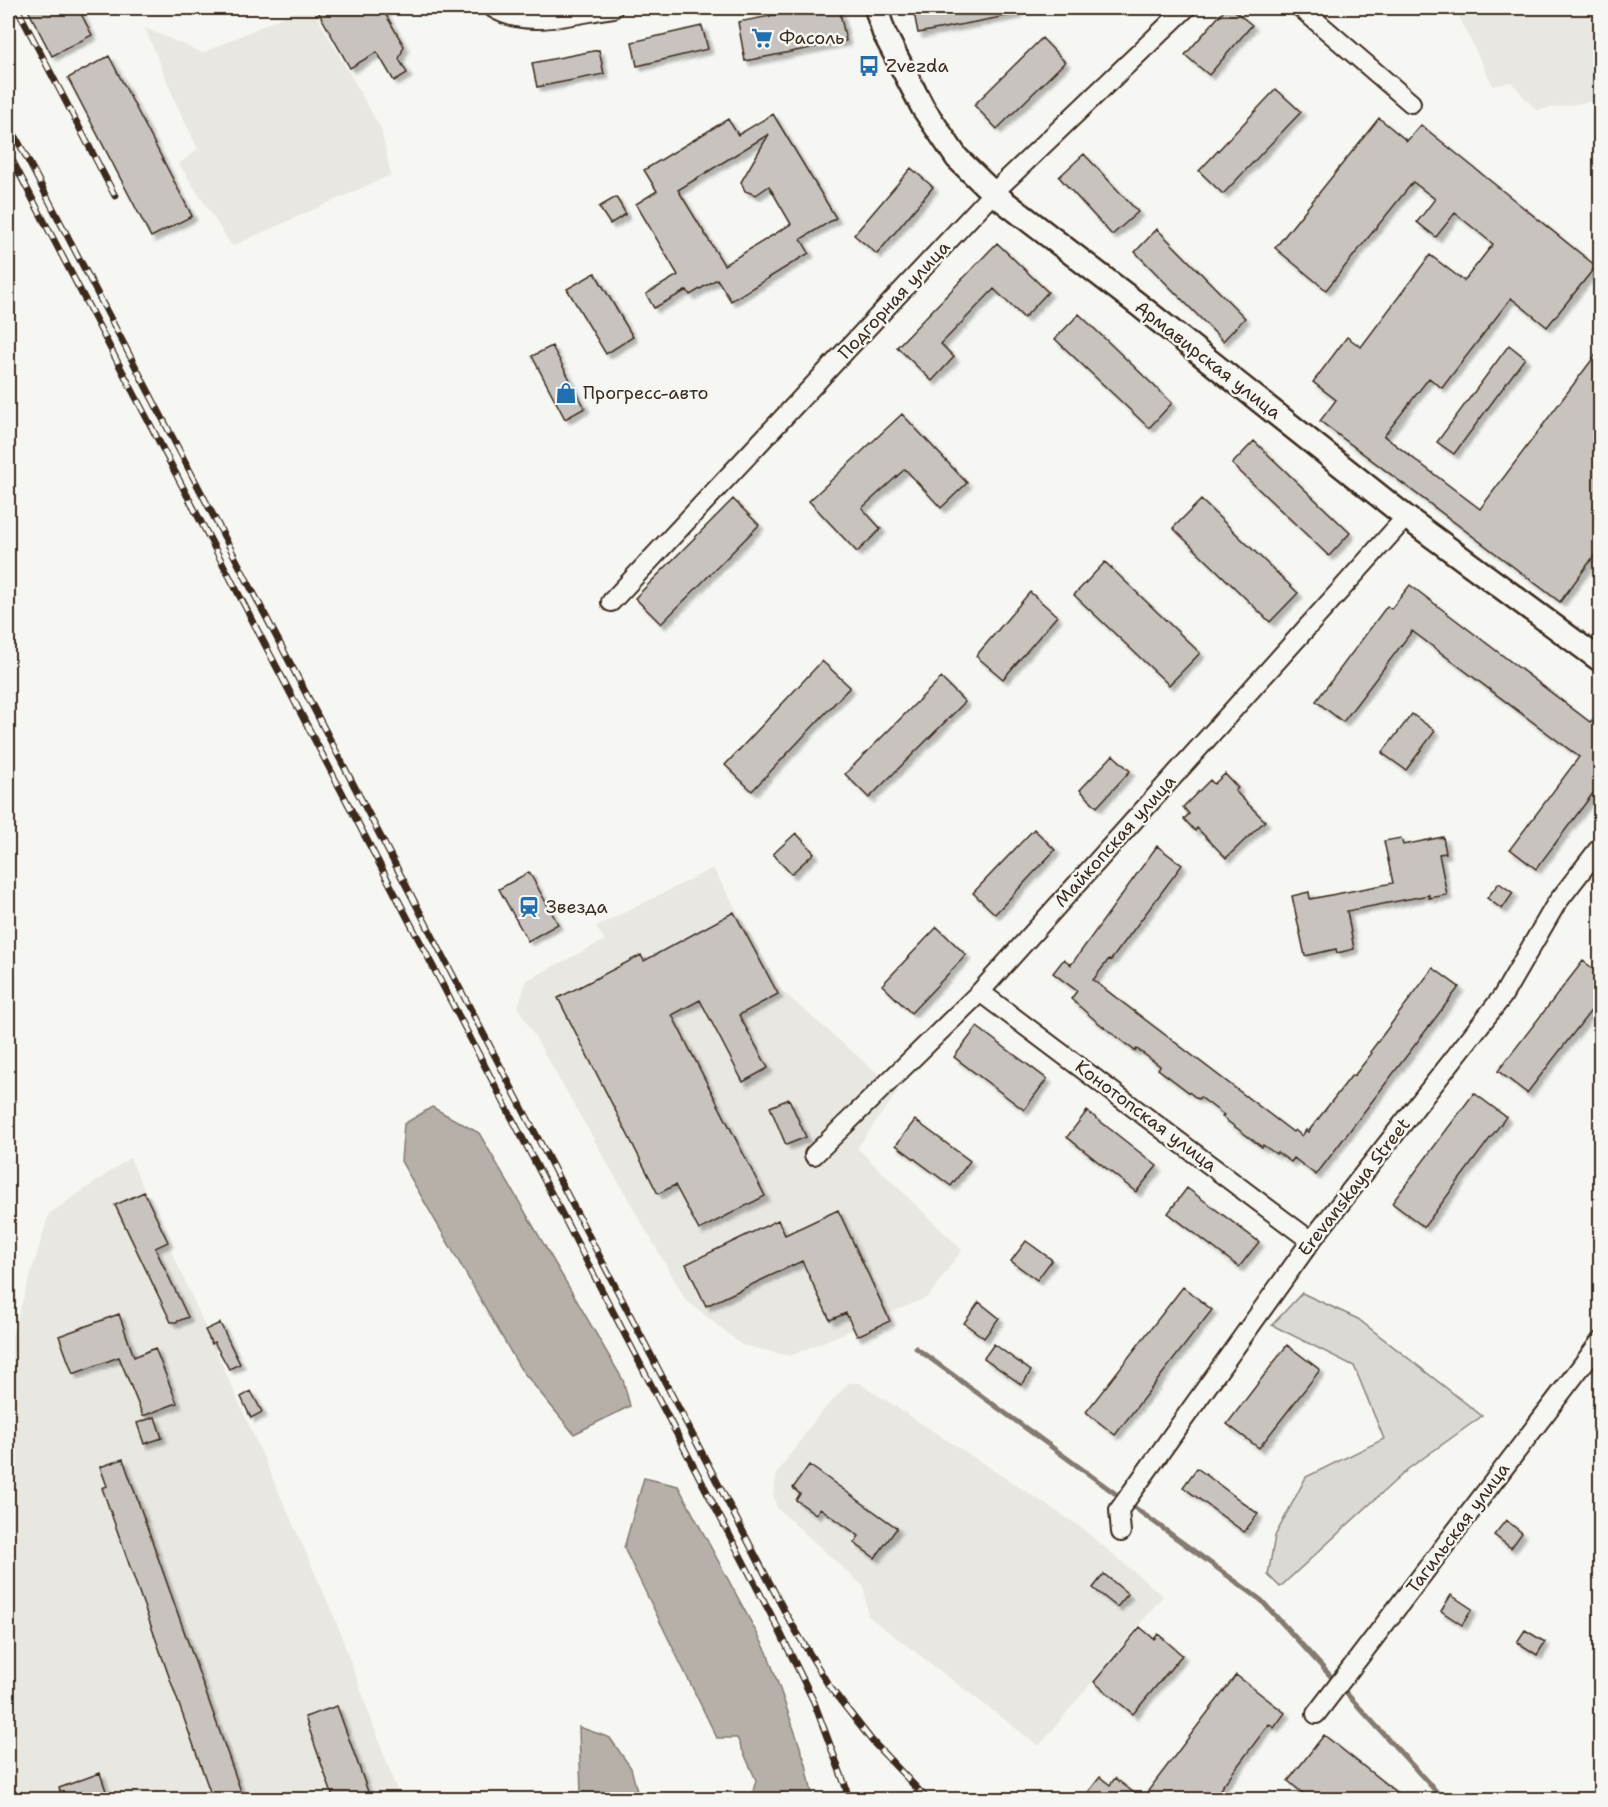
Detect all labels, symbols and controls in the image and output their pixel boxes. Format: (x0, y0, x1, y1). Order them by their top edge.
supermarket icon: Фасоль (750, 26, 774, 50)
place label: Фасоль (779, 26, 844, 50)
bus stop icon: Zvezda (857, 54, 881, 78)
place label: Zvezda (886, 54, 949, 78)
street label: Подгорная улица (833, 236, 955, 364)
street label: Армавирская улица (1130, 295, 1286, 425)
shop icon: Прогресс-авто (554, 381, 578, 405)
place label: Прогресс-авто (583, 381, 709, 405)
street label: Майкопская улица (1049, 770, 1181, 912)
station icon: Звезда (517, 895, 541, 919)
place label: Звезда (546, 895, 608, 919)
street label: Конотопская улица (1070, 1055, 1222, 1177)
street label: Erevanskaya Street (1292, 1113, 1416, 1261)
street label: Тагильская улица (1401, 1458, 1515, 1598)

